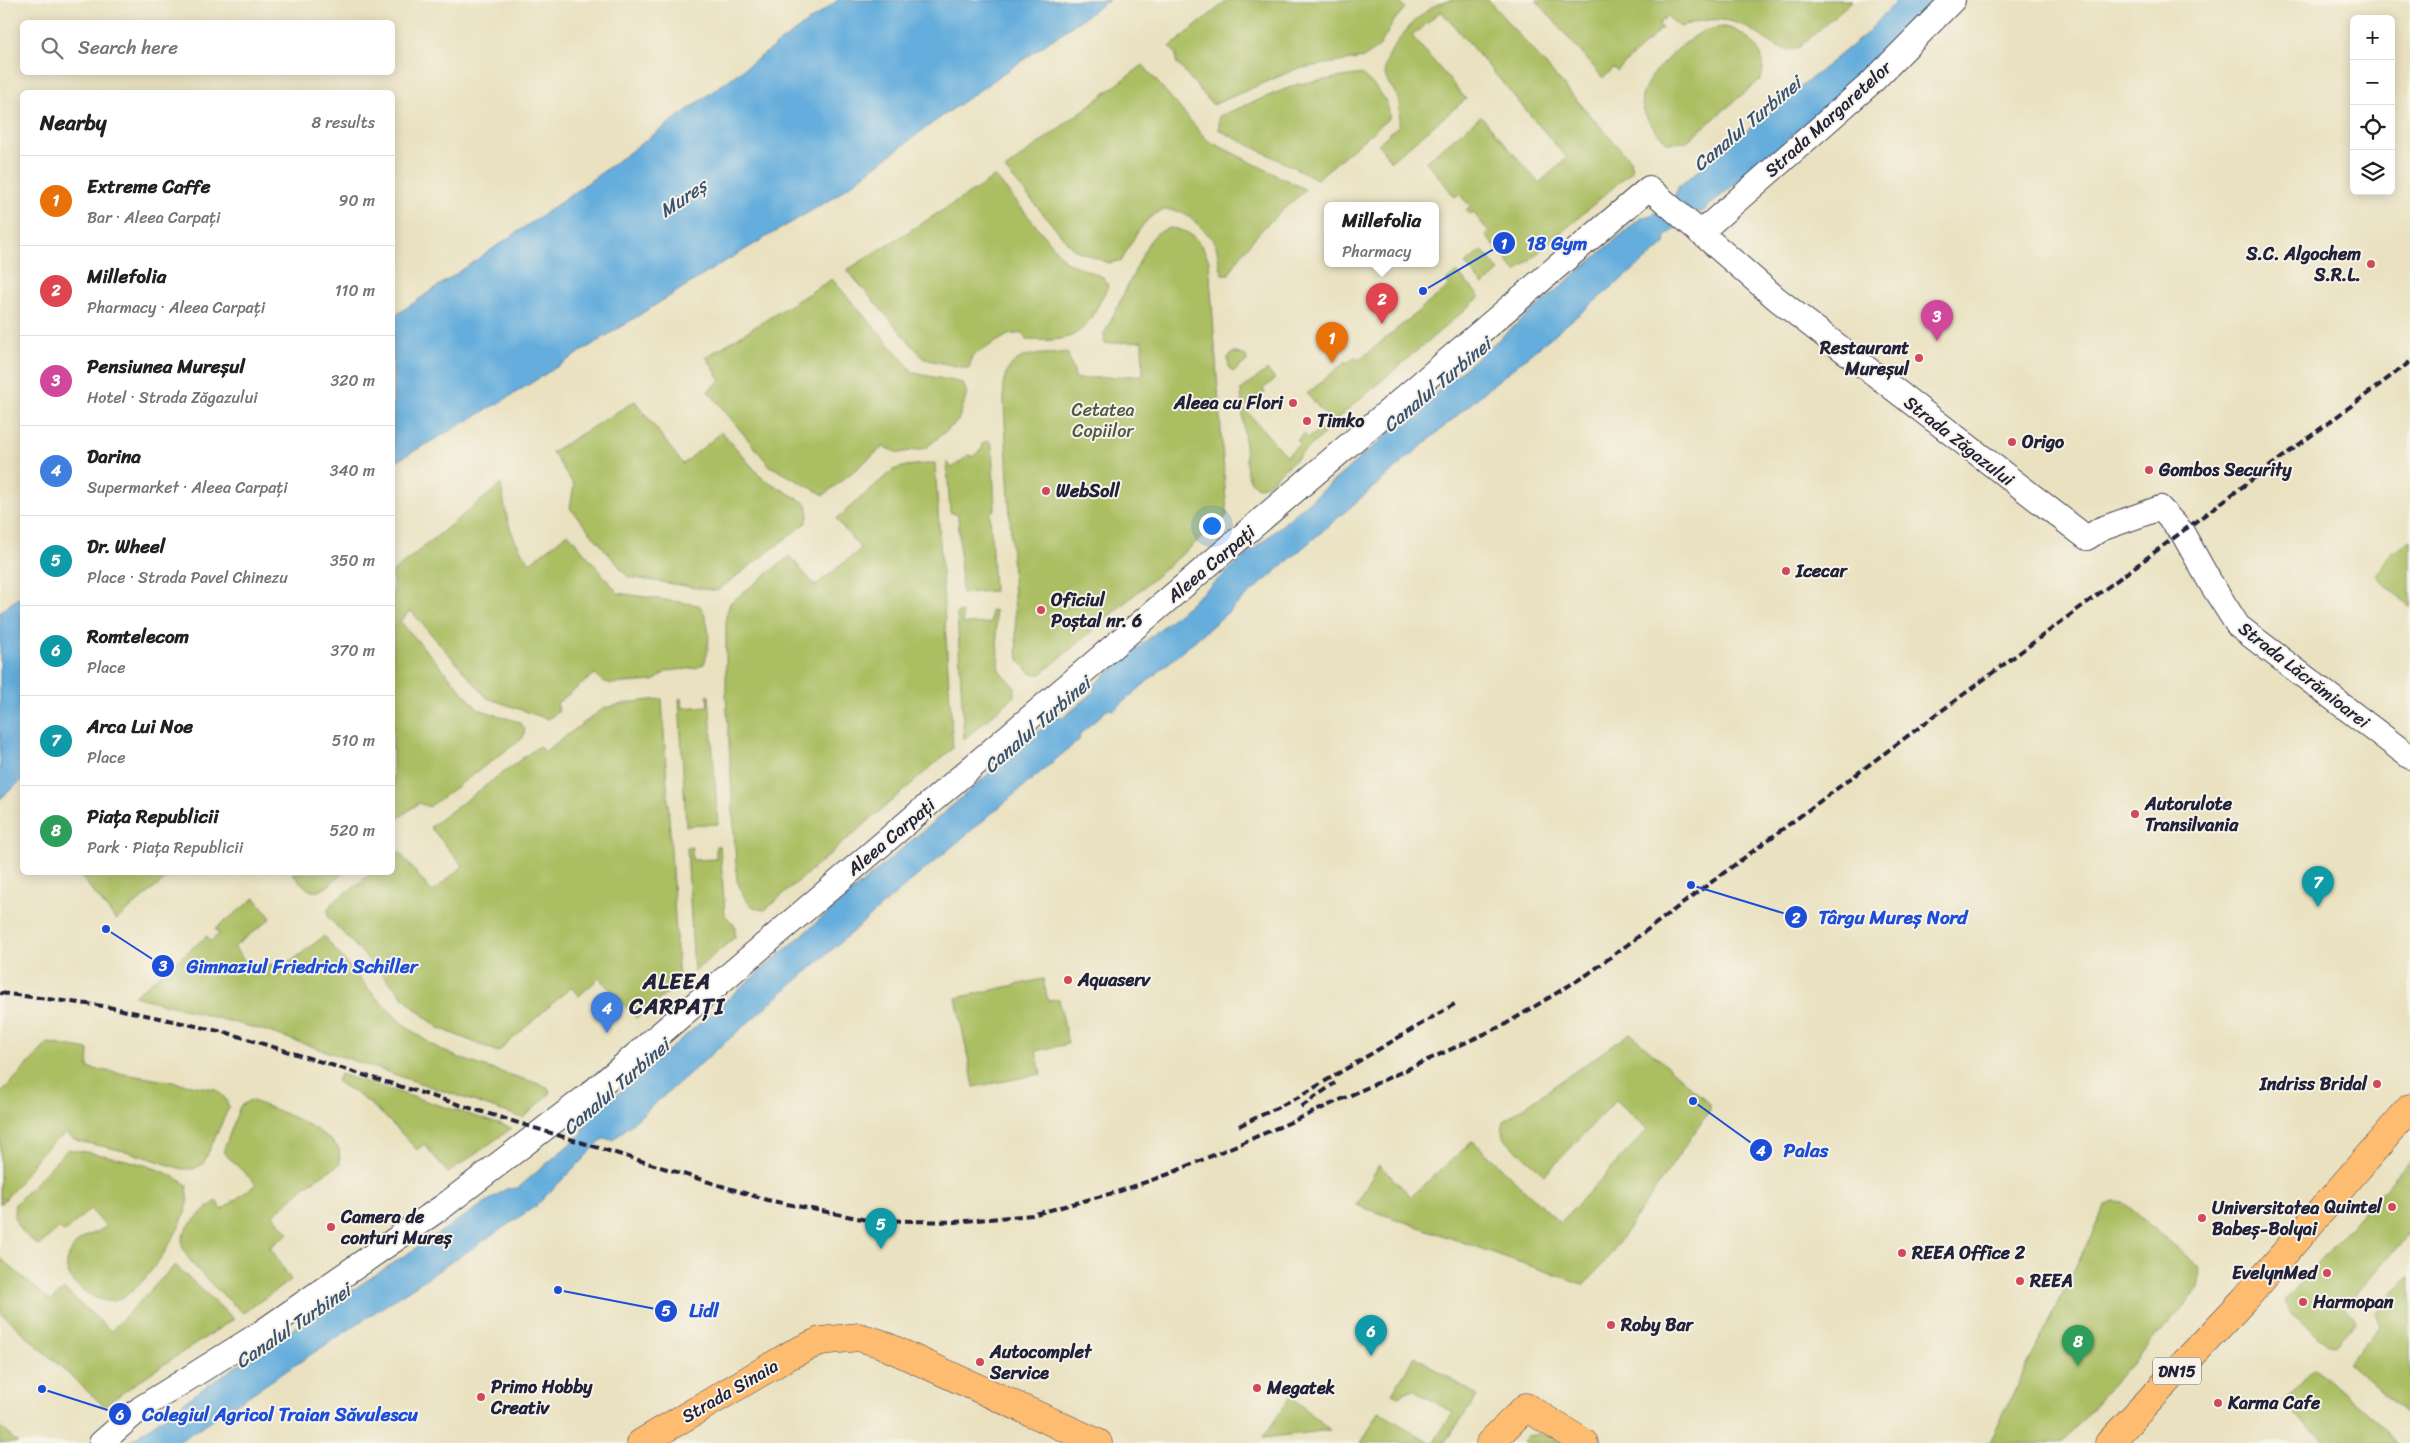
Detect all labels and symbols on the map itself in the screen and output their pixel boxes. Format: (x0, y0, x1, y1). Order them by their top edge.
street label: Strada Margaretelor (1757, 52, 1900, 185)
water label: Canalul Turbinei (1685, 66, 1812, 180)
water label: Mureș (652, 169, 716, 226)
callout: 18 Gym (1491, 226, 1597, 260)
text: 18 Gym (1527, 227, 1588, 260)
text: 1 (1501, 231, 1508, 257)
place label: S.C. Algochem S.R.L. (2245, 238, 2361, 291)
marker: S.C. Algochem S.R.L. (2365, 258, 2377, 270)
pin: 2 (1366, 283, 1398, 324)
pin: 3 (1921, 300, 1953, 341)
pin: 1 (1316, 322, 1348, 363)
water label: Canalul Turbinei (1375, 327, 1502, 441)
place label: Restaurant Mureșul (1819, 332, 1910, 385)
marker: Restaurant Mureșul (1913, 352, 1925, 364)
place label: Aleea cu Flori (1173, 387, 1284, 419)
street label: Strada Zăgazului (1896, 387, 2022, 495)
park label: Cetatea Copiilor (1072, 394, 1135, 447)
marker: Aleea cu Flori (1287, 397, 1299, 409)
place label: Timko (1317, 405, 1365, 437)
marker: Timko (1301, 415, 1313, 427)
place label: Origo (2022, 426, 2065, 458)
marker: Origo (2006, 436, 2018, 448)
place label: Gombos Security (2158, 454, 2292, 486)
marker: Gombos Security (2143, 464, 2155, 476)
place label: WebSoll (1056, 475, 1121, 507)
marker: WebSoll (1040, 485, 1052, 497)
your location (1199, 513, 1225, 539)
street label: Aleea Carpați (1159, 516, 1264, 612)
place label: Icecar (1795, 555, 1848, 587)
marker: Icecar (1780, 565, 1792, 577)
place label: Oficiul Poștal nr. 6 (1051, 584, 1142, 637)
marker: Oficiul Poștal nr. 6 (1035, 604, 1047, 616)
street label: Strada Lăcrămioarei (2231, 613, 2378, 738)
water label: Canalul Turbinei (976, 666, 1101, 781)
place label: Autorulote Transilvania (2144, 788, 2239, 841)
street label: Aleea Carpați (839, 789, 944, 885)
marker: Autorulote Transilvania (2129, 808, 2141, 820)
pin: 7 (2302, 866, 2334, 907)
callout: Târgu Mureș Nord (1784, 900, 1977, 934)
text: Târgu Mureș Nord (1819, 901, 1969, 934)
text: 2 (1791, 905, 1801, 931)
callout: Gimnaziul Friedrich Schiller (151, 949, 428, 983)
text: Gimnaziul Friedrich Schiller (185, 950, 420, 983)
text: 3 (158, 953, 168, 979)
district label: ALEEA CARPAȚI (628, 962, 726, 1026)
place label: Aquaserv (1077, 964, 1152, 996)
marker: Aquaserv (1062, 974, 1074, 986)
pin: 4 (591, 992, 623, 1033)
water label: Canalul Turbinei (555, 1028, 680, 1143)
place label: Indriss Bridal (2259, 1068, 2368, 1100)
marker: Indriss Bridal (2371, 1078, 2383, 1090)
callout: Palas (1748, 1133, 1838, 1167)
text: Palas (1784, 1134, 1830, 1167)
text: 4 (1755, 1138, 1766, 1164)
place label: Quintel (2324, 1191, 2383, 1223)
place label: Universitatea Babeș-Bolyai (2212, 1192, 2320, 1245)
place label: Camera de conturi Mureș (340, 1201, 453, 1254)
marker: Quintel (2386, 1201, 2398, 1213)
pin: 5 (865, 1208, 897, 1249)
marker: Universitatea Babeș-Bolyai (2196, 1212, 2208, 1224)
marker: Camera de conturi Mureș (325, 1221, 337, 1233)
place label: REEA Office 2 (1911, 1237, 2026, 1269)
marker: REEA Office 2 (1896, 1247, 1908, 1259)
place label: EvelynMed (2232, 1257, 2319, 1289)
place label: REEA (2029, 1265, 2073, 1297)
marker: EvelynMed (2321, 1267, 2333, 1279)
water label: Canalul Turbinei (228, 1273, 361, 1377)
marker: REEA (2014, 1275, 2026, 1287)
place label: Harmopan (2312, 1286, 2394, 1318)
callout: Lidl (654, 1294, 728, 1328)
text: Lidl (689, 1294, 720, 1327)
marker: Harmopan (2297, 1296, 2309, 1308)
text: 5 (661, 1298, 671, 1324)
place label: Roby Bar (1620, 1309, 1695, 1341)
pin: 6 (1355, 1315, 1387, 1356)
marker: Roby Bar (1605, 1319, 1617, 1331)
pin: 8 (2062, 1325, 2094, 1366)
place label: Autocomplet Service (989, 1336, 1093, 1389)
street label: Strada Sinaia (675, 1350, 785, 1432)
marker: Autocomplet Service (974, 1356, 986, 1368)
road number: DN15 (2153, 1358, 2201, 1384)
place label: Primo Hobby Creativ (490, 1371, 593, 1424)
place label: Megatek (1266, 1372, 1336, 1404)
marker: Megatek (1251, 1382, 1263, 1394)
place label: Karma Cafe (2227, 1387, 2321, 1419)
marker: Primo Hobby Creativ (475, 1391, 487, 1403)
callout: Colegiul Agricol Traian Săvulescu (107, 1397, 428, 1431)
marker: Karma Cafe (2212, 1397, 2224, 1409)
text: Colegiul Agricol Traian Săvulescu (141, 1398, 419, 1431)
text: 6 (115, 1402, 125, 1428)

